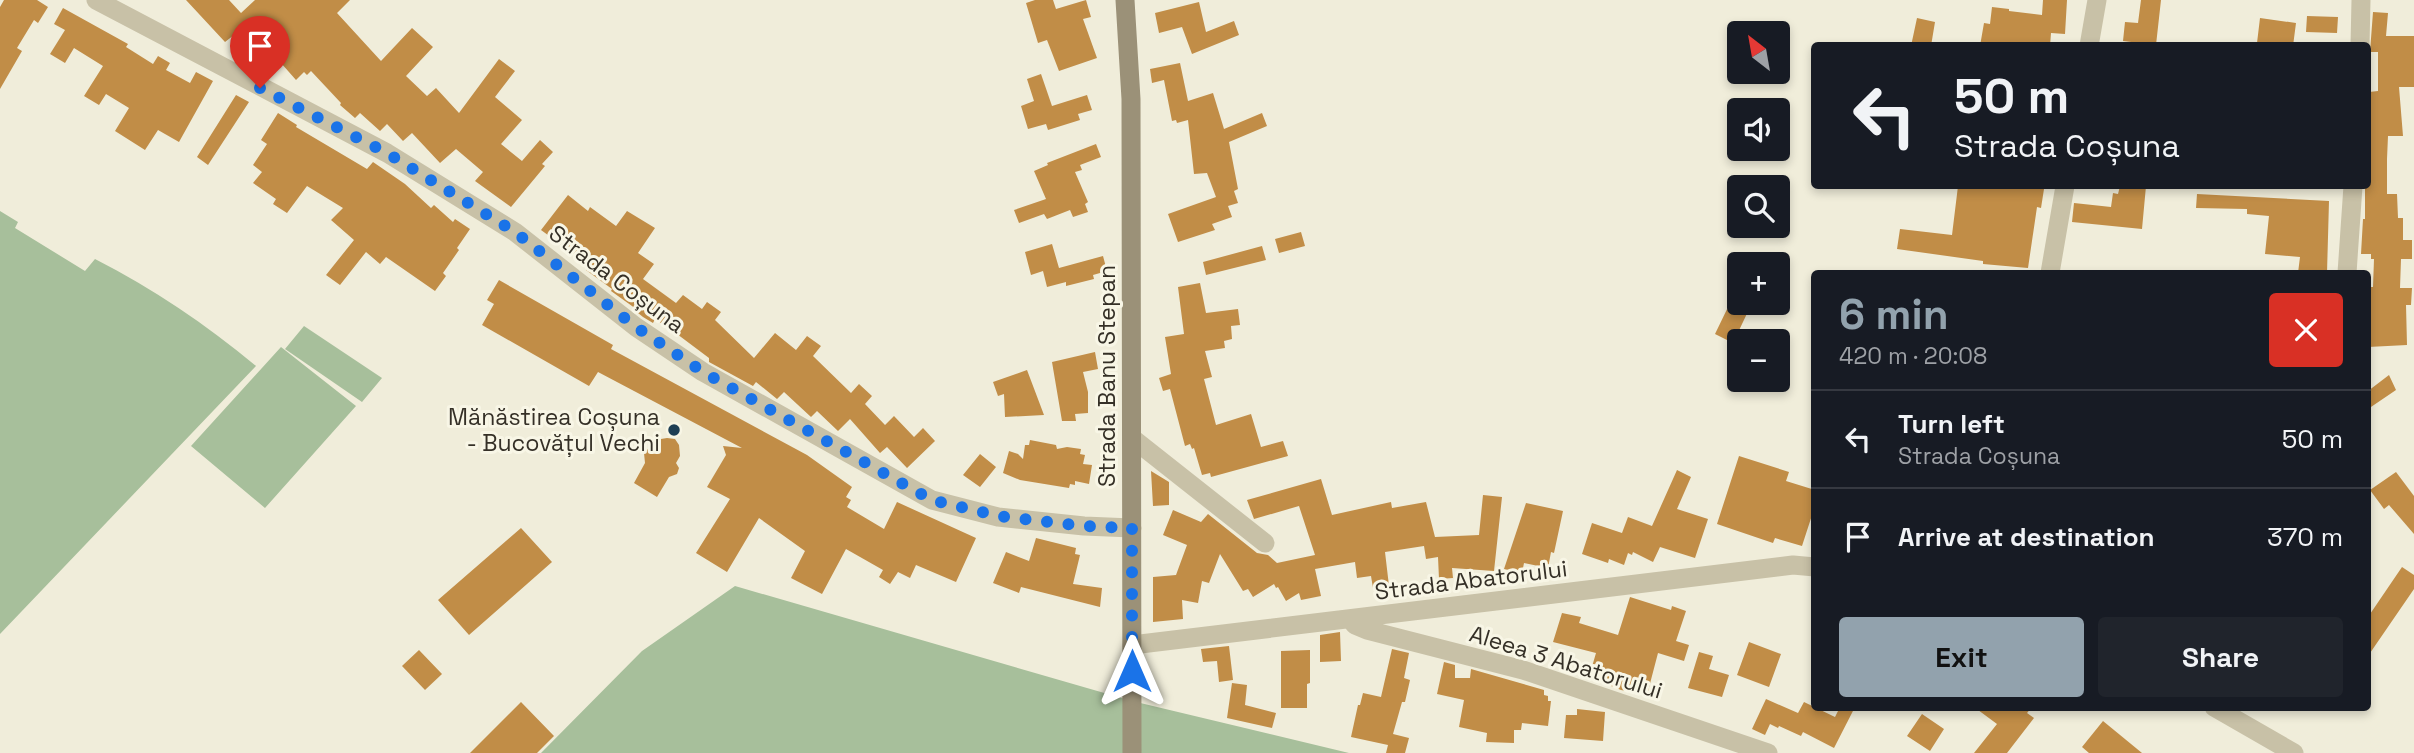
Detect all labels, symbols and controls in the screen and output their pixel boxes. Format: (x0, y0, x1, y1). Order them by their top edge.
pin (230, 16, 290, 88)
north arrow (1727, 21, 1790, 84)
map controls (1727, 21, 1790, 392)
icon: arrive (241, 27, 279, 65)
text: 50 m (1954, 65, 2069, 127)
icon: left (1839, 70, 1930, 161)
button: sound (1727, 98, 1790, 161)
text: Strada Coșuna (1954, 126, 2180, 166)
button: search (1727, 175, 1790, 238)
street label: Strada Coșuna (543, 218, 691, 340)
button: + (1727, 252, 1790, 315)
street label: Strada Banu Stepan (1092, 265, 1122, 487)
text: 6 min (1839, 288, 1949, 341)
button: close (2269, 293, 2343, 367)
button: − (1727, 329, 1790, 392)
text: 420 m · 20:08 (1839, 341, 1987, 371)
place label: Mănăstirea Coșuna - Bucovățul Vechi (448, 402, 660, 458)
text: Turn left (1898, 407, 2005, 441)
icon: left (1839, 420, 1877, 458)
marker: Mănăstirea Coșuna - Bucovățul Vechi (666, 422, 682, 438)
text: 50 m (2282, 422, 2343, 456)
text: Strada Coșuna (1898, 441, 2060, 471)
icon: arrive (1839, 518, 1877, 556)
text: Arrive at destination (1898, 520, 2155, 554)
text: 370 m (2267, 520, 2343, 554)
street label: Strada Abatorului (1373, 553, 1569, 607)
button: Exit (1839, 617, 2084, 697)
button: Share (2098, 617, 2343, 697)
street label: Aleea 3 Abatorului (1466, 618, 1666, 706)
position arrow (1095, 634, 1169, 708)

